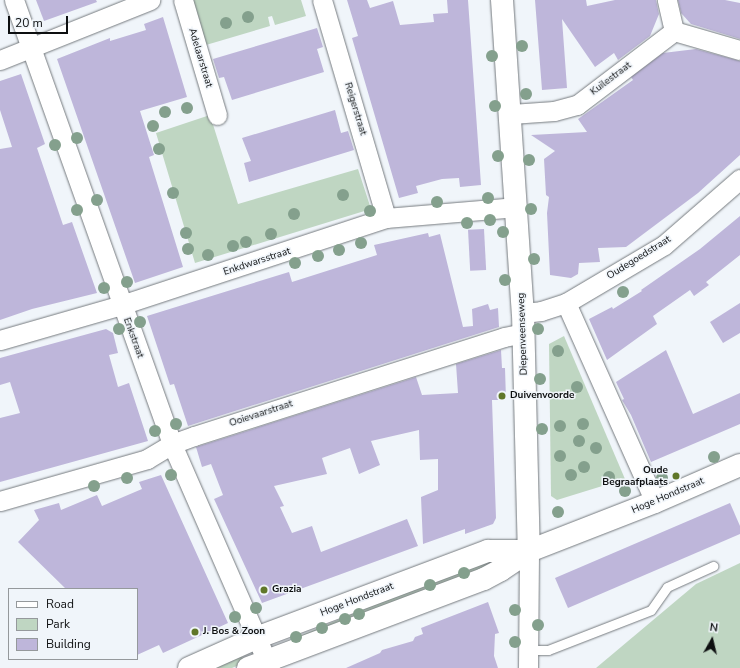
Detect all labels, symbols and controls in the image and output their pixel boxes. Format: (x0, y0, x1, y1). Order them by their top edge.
scale bar (10, 8, 70, 34)
text: 20 m (15, 15, 43, 31)
street label: Adelaarstraat (185, 27, 215, 89)
street label: Kuilestraat (588, 60, 634, 98)
street label: Reigerstraat (341, 81, 369, 137)
street label: Oudegoedstraat (605, 234, 673, 282)
street label: Enkdwarsstraat (222, 245, 292, 279)
street label: Diepenveenseweg (516, 292, 530, 376)
street label: Enkstraat (120, 316, 146, 360)
place label: Duivenvoorde (510, 390, 574, 402)
marker: Duivenvoorde (497, 391, 507, 401)
street label: Ooievaarstraat (228, 398, 294, 430)
place label: Oude Begraafplaats (602, 464, 668, 488)
marker: Oude Begraafplaats (671, 471, 681, 481)
street label: Hoge Hondstraat (630, 475, 706, 517)
street label: Hoge Hondstraat (319, 581, 395, 619)
place label: Grazia (272, 584, 301, 596)
marker: Grazia (259, 585, 269, 595)
legend (8, 588, 138, 660)
text: Road (46, 596, 74, 612)
text: Park (46, 616, 70, 632)
north arrow (692, 620, 732, 660)
text: N (709, 620, 719, 636)
place label: J. Bos & Zoon (203, 626, 265, 638)
marker: J. Bos & Zoon (190, 627, 200, 637)
text: Building (46, 636, 91, 652)

